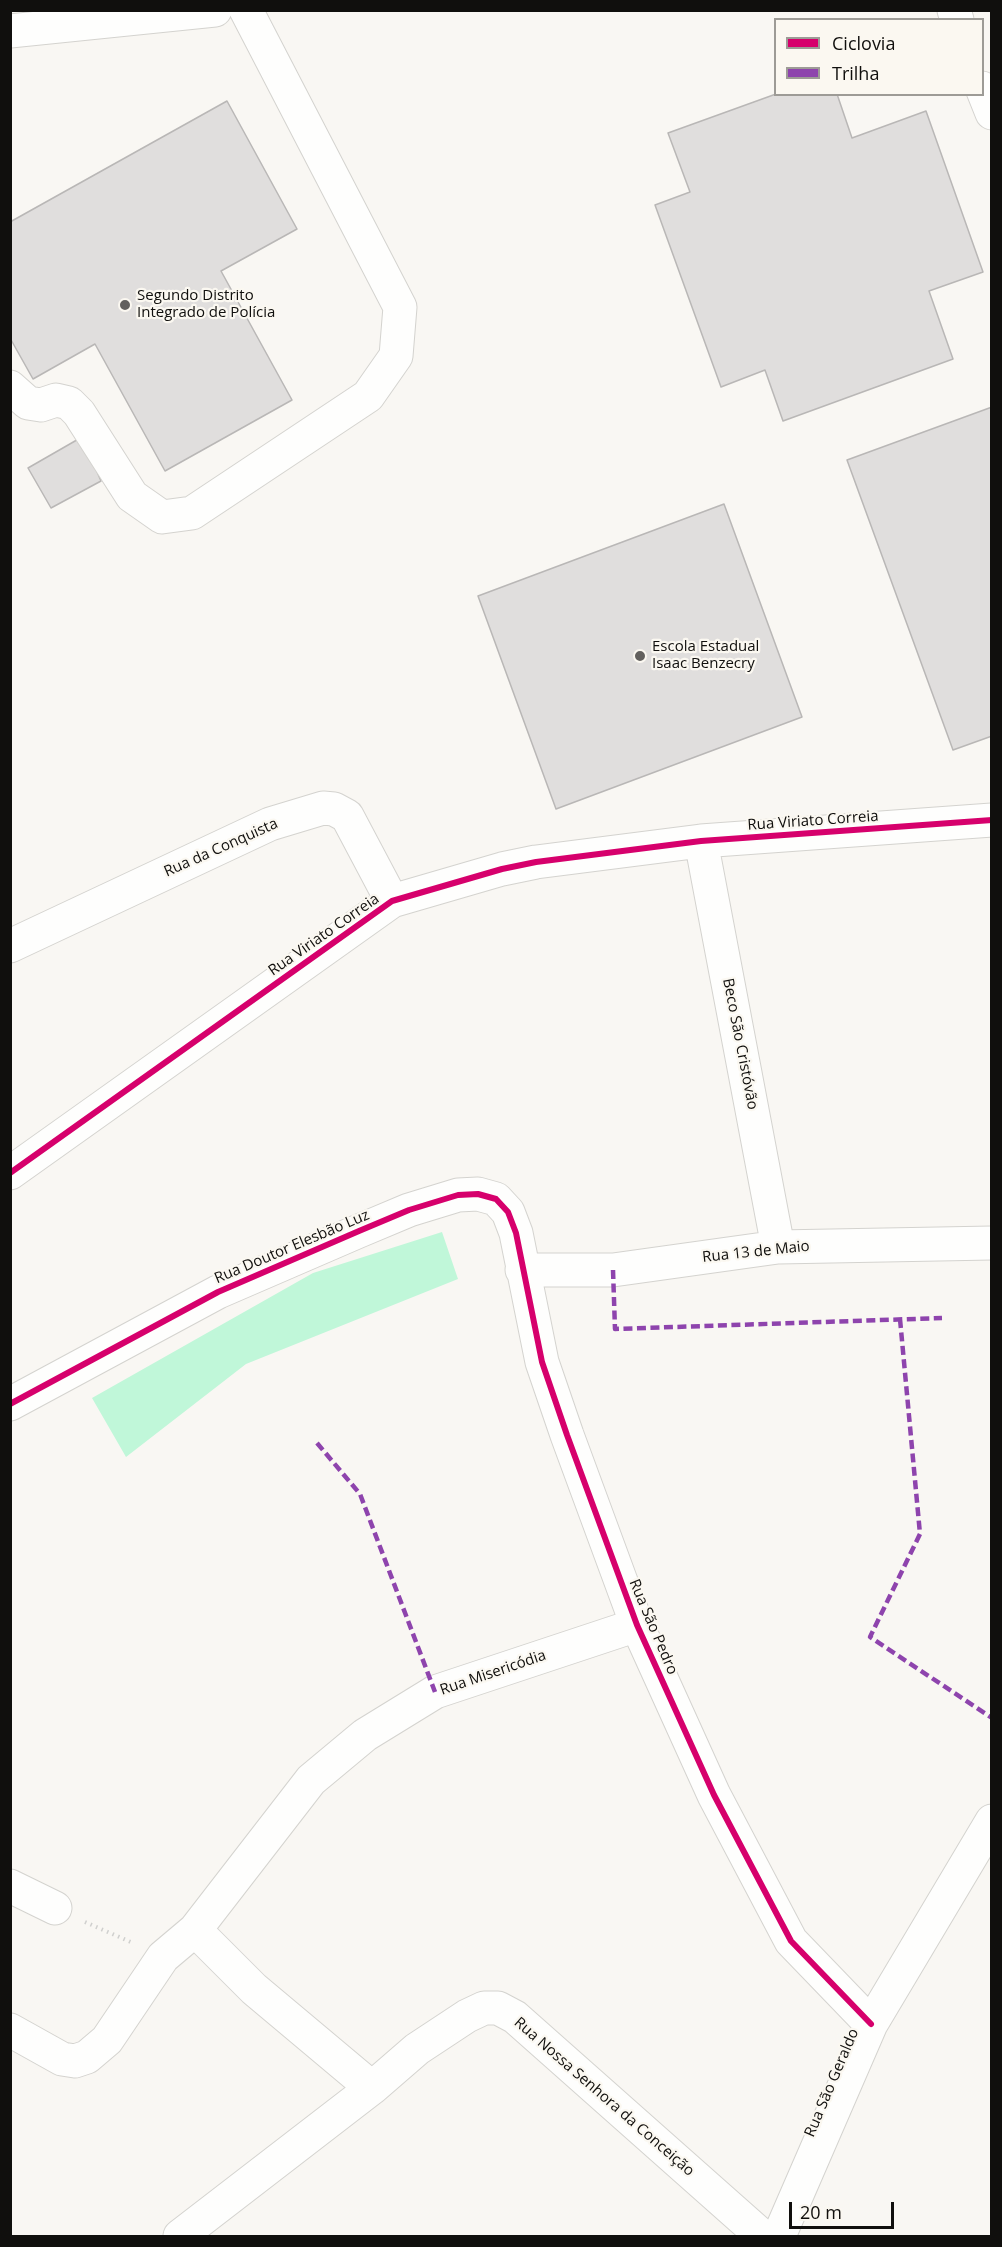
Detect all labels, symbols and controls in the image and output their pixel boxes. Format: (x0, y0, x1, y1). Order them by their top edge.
legend (774, 18, 984, 96)
text: Ciclovia (832, 31, 895, 55)
text: Trilha (832, 61, 879, 85)
place label: Segundo Distrito Integrado de Polícia (137, 287, 275, 322)
marker: Segundo Distrito Integrado de Polícia (118, 298, 132, 312)
place label: Escola Estadual Isaac Benzecry (652, 638, 759, 673)
marker: Escola Estadual Isaac Benzecry (633, 649, 647, 663)
street label: Rua Viriato Correia (747, 807, 879, 835)
street label: Rua da Conquista (161, 815, 281, 881)
street label: Rua Viriato Correia (265, 890, 383, 980)
street label: Beco São Cristóvão (718, 977, 762, 1111)
street label: Rua Doutor Elesbão Luz (212, 1206, 372, 1288)
street label: Rua 13 de Maio (701, 1237, 811, 1267)
street label: Rua São Pedro (625, 1577, 681, 1677)
street label: Rua Misericódia (438, 1646, 548, 1700)
street label: Rua Nossa Senhora da Conceição (510, 2014, 698, 2180)
street label: Rua São Geraldo (801, 2026, 863, 2140)
scale bar (792, 2190, 897, 2228)
text: 20 m (800, 2200, 842, 2224)

